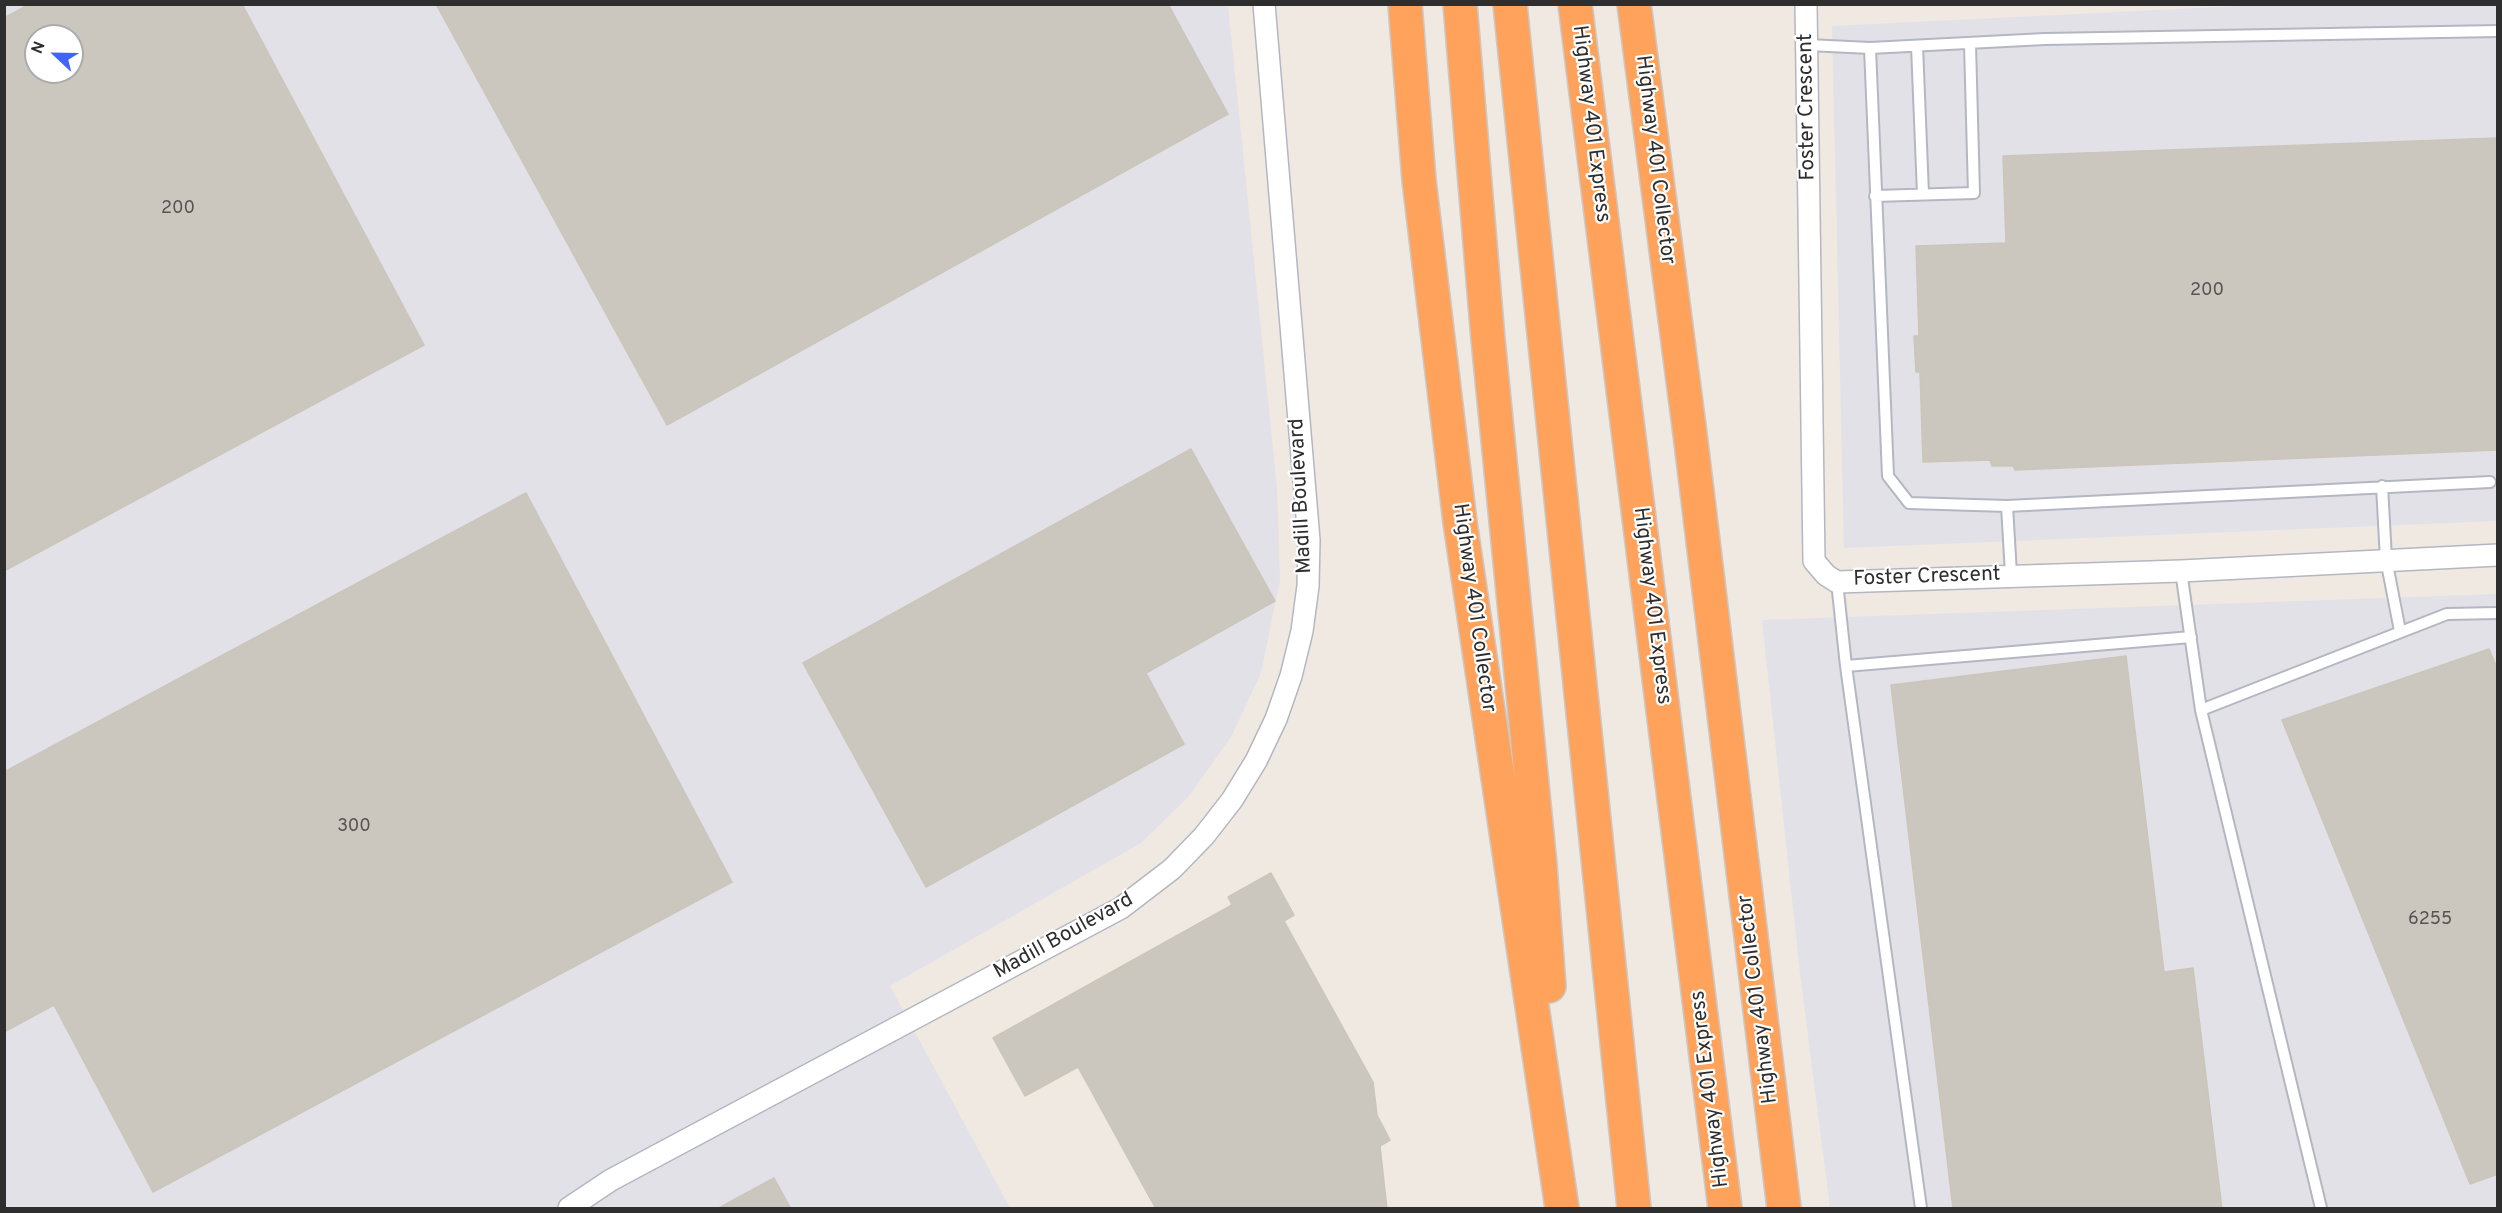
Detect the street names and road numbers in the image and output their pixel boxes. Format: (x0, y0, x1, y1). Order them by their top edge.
street label: Highway 401 Express (1565, 24, 1615, 224)
street label: Foster Crescent (1794, 33, 1822, 181)
street label: Highway 401 Collector (1629, 54, 1679, 266)
street label: Madill Boulevard (1285, 418, 1319, 574)
street label: Highway 401 Collector (1446, 502, 1500, 714)
street label: Highway 401 Express (1626, 506, 1676, 706)
street label: Foster Crescent (1853, 563, 2001, 593)
street label: Madill Boulevard (990, 888, 1138, 986)
street label: Highway 401 Collector (1734, 893, 1784, 1105)
street label: Highway 401 Express (1686, 989, 1736, 1189)

